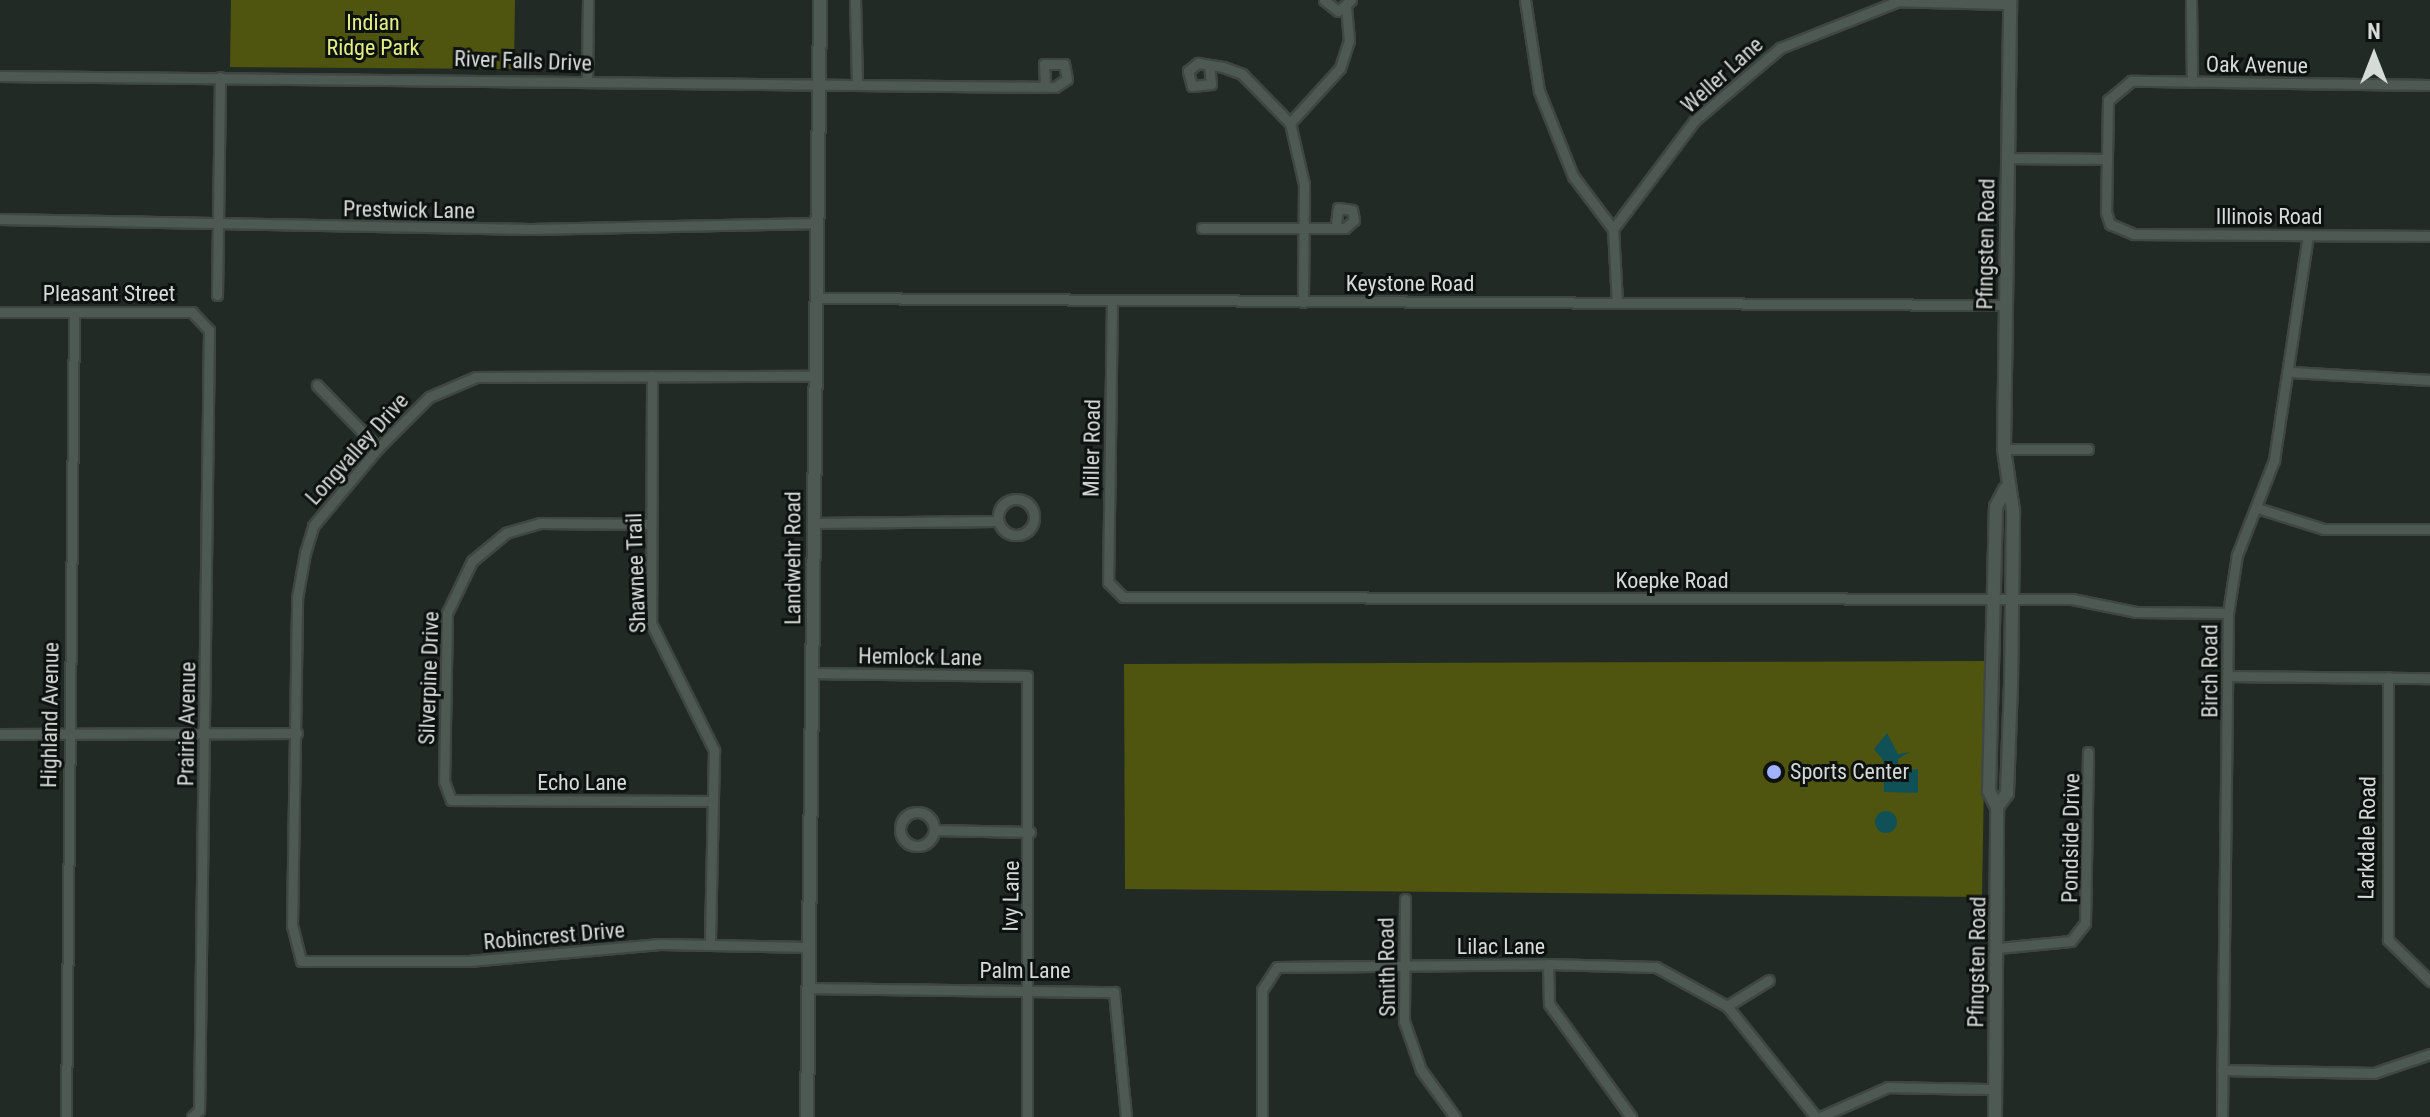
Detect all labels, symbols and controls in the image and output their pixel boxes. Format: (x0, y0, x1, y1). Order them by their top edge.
park label: Indian Ridge Park (326, 9, 420, 60)
north arrow (2334, 16, 2414, 96)
text: N (2367, 19, 2381, 44)
street label: Weller Lane (1676, 31, 1768, 119)
street label: River Falls Drive (454, 45, 592, 77)
street label: Oak Avenue (2206, 51, 2308, 79)
street label: Pfingsten Road (1972, 178, 2000, 310)
street label: Prestwick Lane (343, 196, 475, 224)
street label: Illinois Road (2216, 204, 2322, 230)
street label: Keystone Road (1346, 271, 1474, 297)
street label: Pleasant Street (43, 281, 175, 307)
street label: Longvalley Drive (300, 388, 414, 510)
street label: Miller Road (1078, 399, 1106, 497)
street label: Landwehr Road (780, 491, 806, 625)
street label: Shawnee Trail (621, 512, 651, 634)
street label: Koepke Road (1615, 568, 1729, 594)
street label: Silverpine Drive (413, 611, 445, 745)
street label: Birch Road (2197, 624, 2223, 718)
street label: Highland Avenue (36, 642, 64, 788)
street label: Hemlock Lane (858, 643, 982, 671)
street label: Prairie Avenue (173, 662, 201, 786)
place label: Sports Center (1790, 759, 1909, 785)
marker: Sports Center (1765, 763, 1783, 781)
street label: Echo Lane (537, 770, 627, 796)
street label: Pondside Drive (2057, 773, 2085, 903)
street label: Larkdale Road (2353, 776, 2381, 900)
street label: Ivy Lane (997, 860, 1025, 932)
street label: Pfingsten Road (1963, 896, 1991, 1028)
street label: Robincrest Drive (482, 917, 626, 955)
street label: Smith Road (1373, 917, 1401, 1017)
street label: Lilac Lane (1457, 934, 1545, 960)
street label: Palm Lane (979, 958, 1071, 984)

